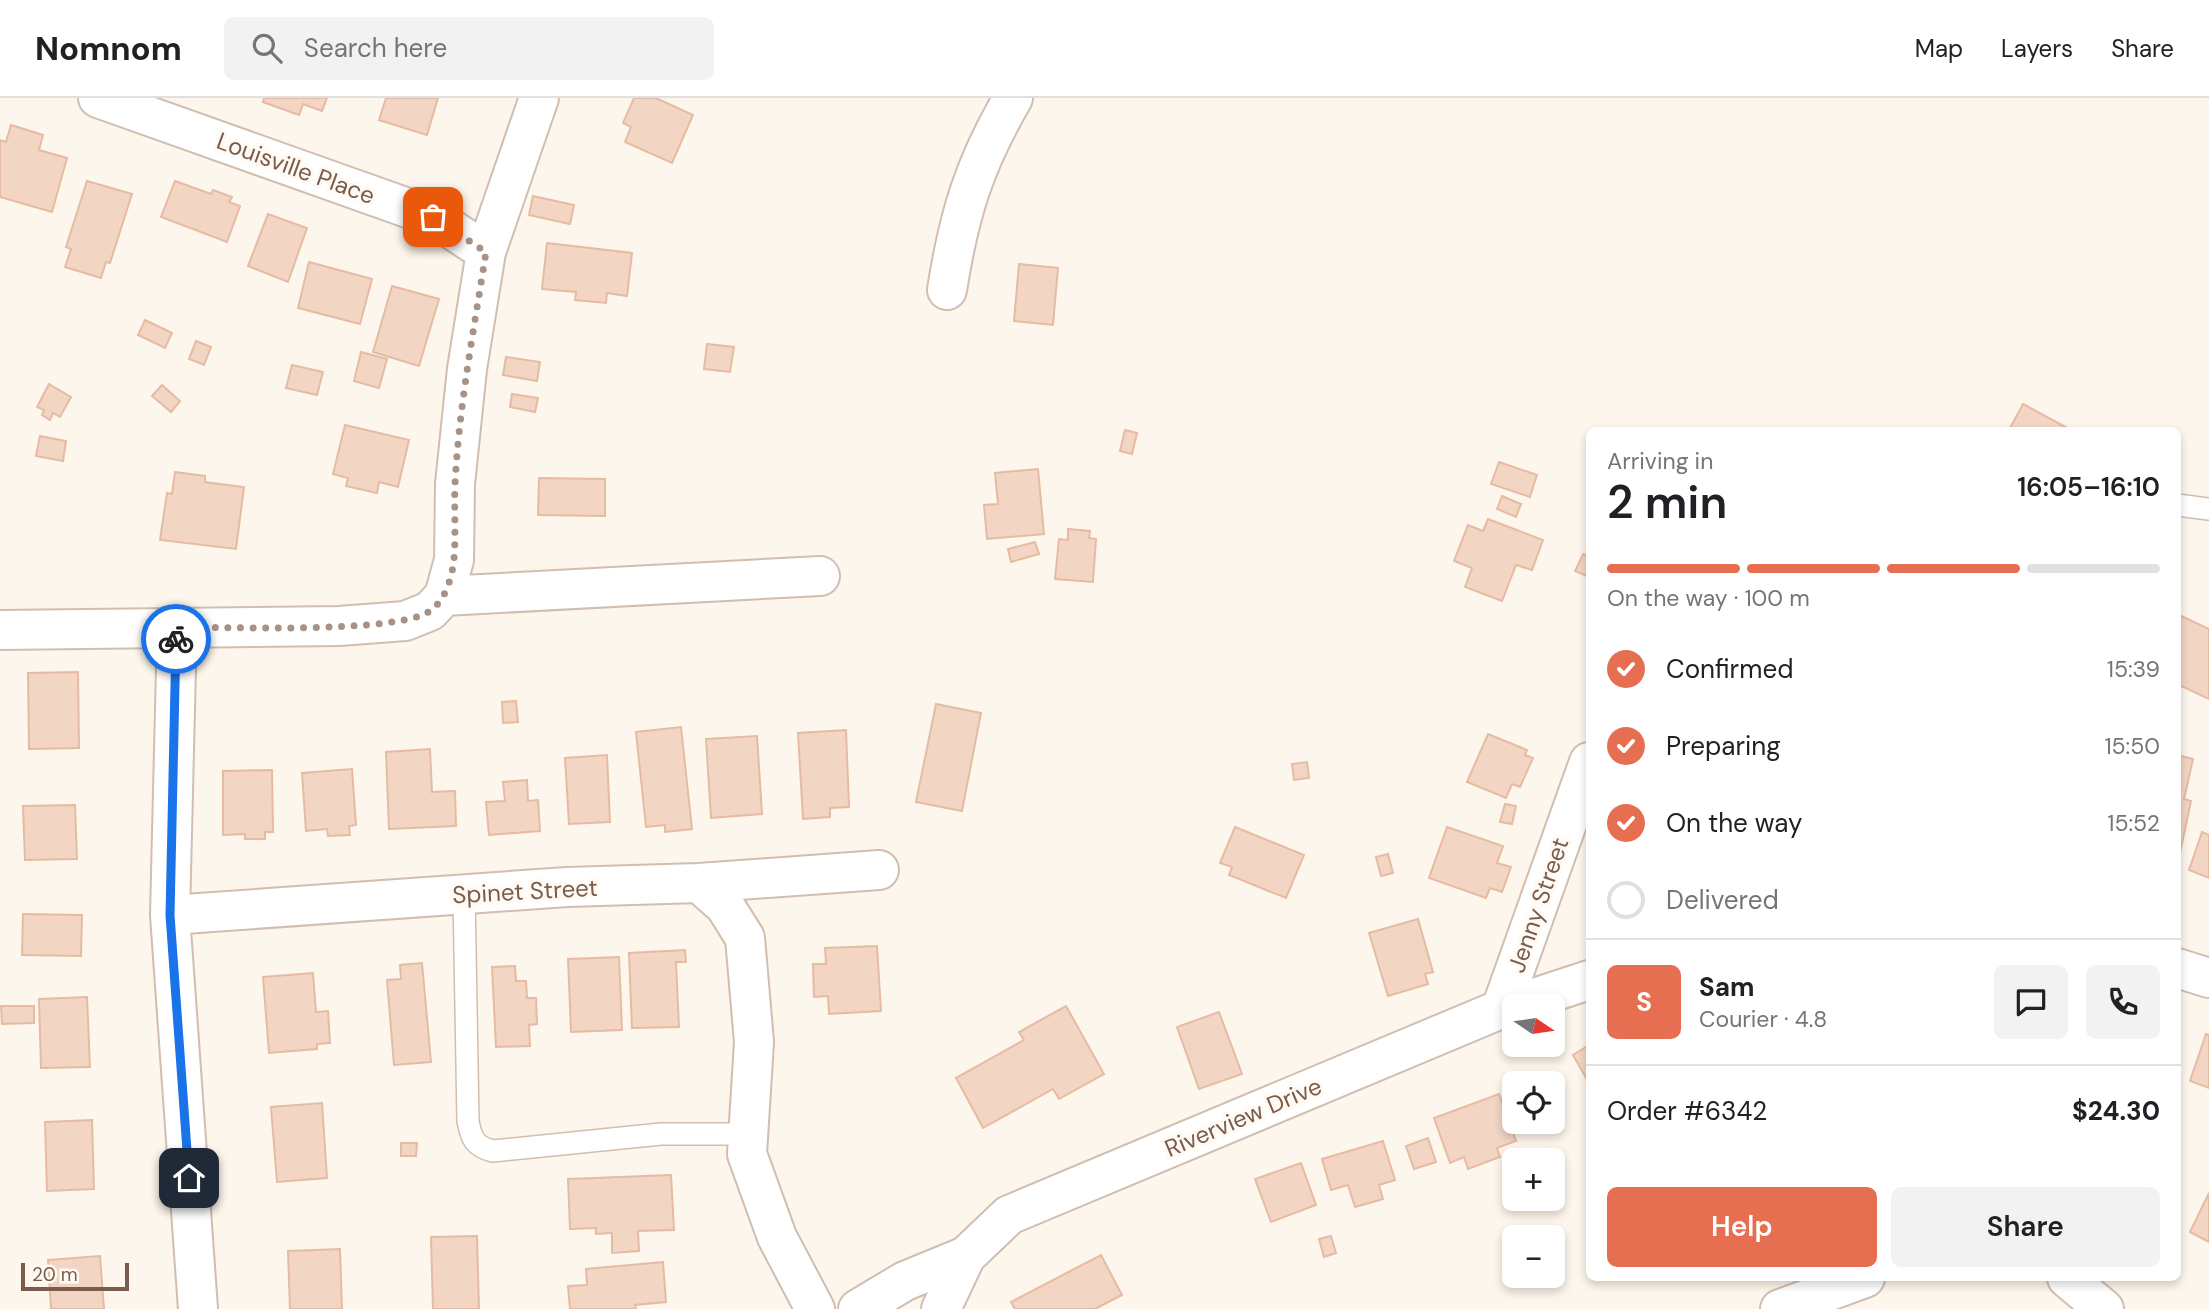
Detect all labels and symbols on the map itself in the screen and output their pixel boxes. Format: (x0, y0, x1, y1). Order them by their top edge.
street label: Louisville Place (213, 125, 379, 211)
pin (403, 187, 463, 247)
courier (141, 604, 211, 674)
street label: Jenny Street (1500, 833, 1576, 977)
street label: Spinet Street (452, 872, 598, 910)
north arrow (1502, 994, 1564, 1057)
street label: Riverview Drive (1160, 1070, 1326, 1164)
pin (159, 1148, 219, 1208)
scale bar (21, 1260, 130, 1292)

